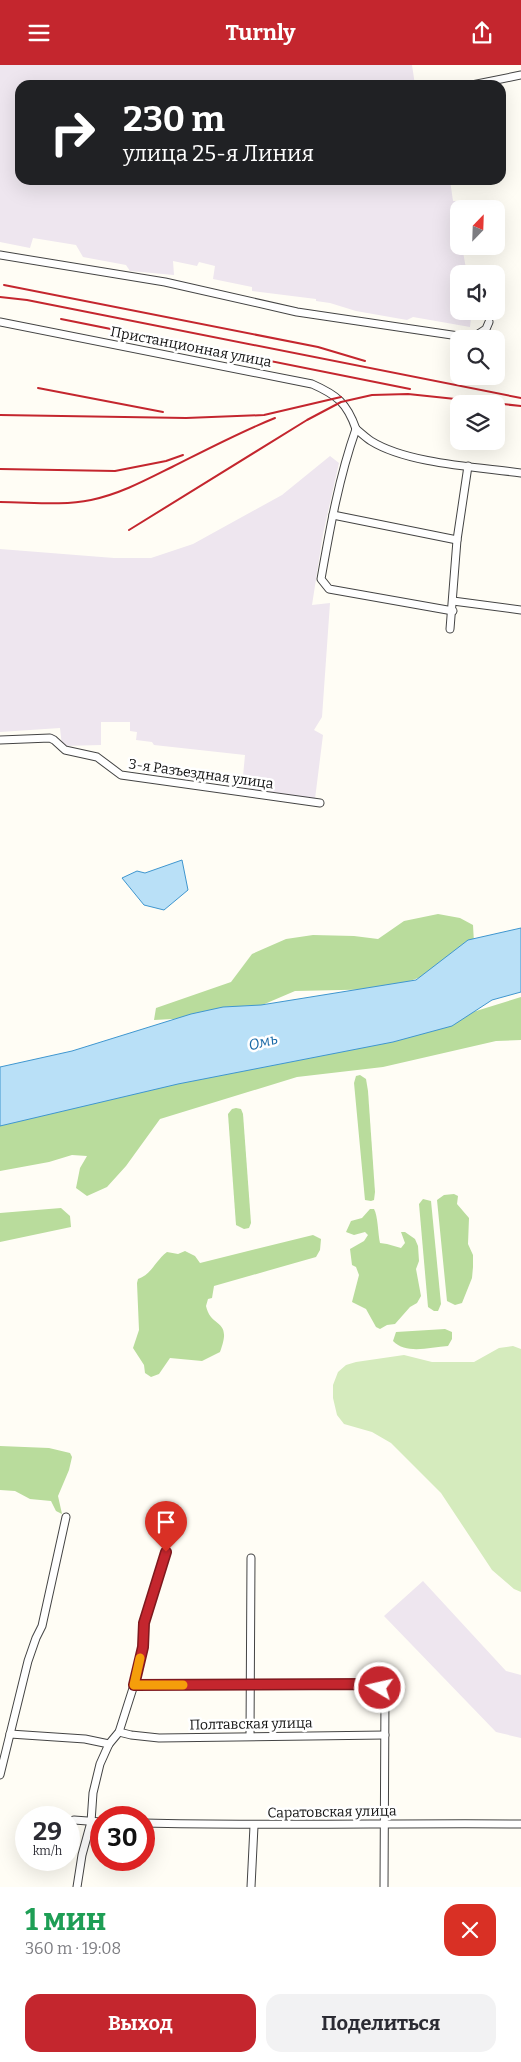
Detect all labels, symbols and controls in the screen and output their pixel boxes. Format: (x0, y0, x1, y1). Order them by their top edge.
icon: menu (25, 19, 53, 47)
text: Turnly (225, 19, 296, 46)
icon: share (468, 19, 496, 47)
text: 230 m (123, 98, 225, 140)
icon: right (40, 100, 105, 165)
text: улица 25-я Линия (123, 140, 314, 167)
north arrow (450, 200, 505, 255)
map controls (450, 200, 505, 450)
button: sound (450, 265, 505, 320)
street label: Пристанционная улица (109, 323, 273, 371)
button: search (450, 330, 505, 385)
button: layers (450, 395, 505, 450)
street label: 3-я Разъездная улица (127, 755, 275, 793)
water label: Омь (247, 1030, 279, 1054)
pin (145, 1501, 187, 1552)
icon: arrive (152, 1508, 180, 1536)
position arrow (353, 1661, 405, 1713)
street label: Полтавская улица (189, 1714, 313, 1734)
street label: Саратовская улица (267, 1802, 397, 1822)
speed limit sign: 30 (90, 1806, 155, 1871)
text: 29 (33, 1817, 62, 1847)
text: km/h (33, 1844, 62, 1858)
text: 1 мин (25, 1902, 106, 1938)
button: close (444, 1904, 496, 1956)
text: 360 m · 19:08 (25, 1939, 121, 1958)
button: Выход (25, 1994, 256, 2052)
button: Поделиться (266, 1994, 496, 2052)

